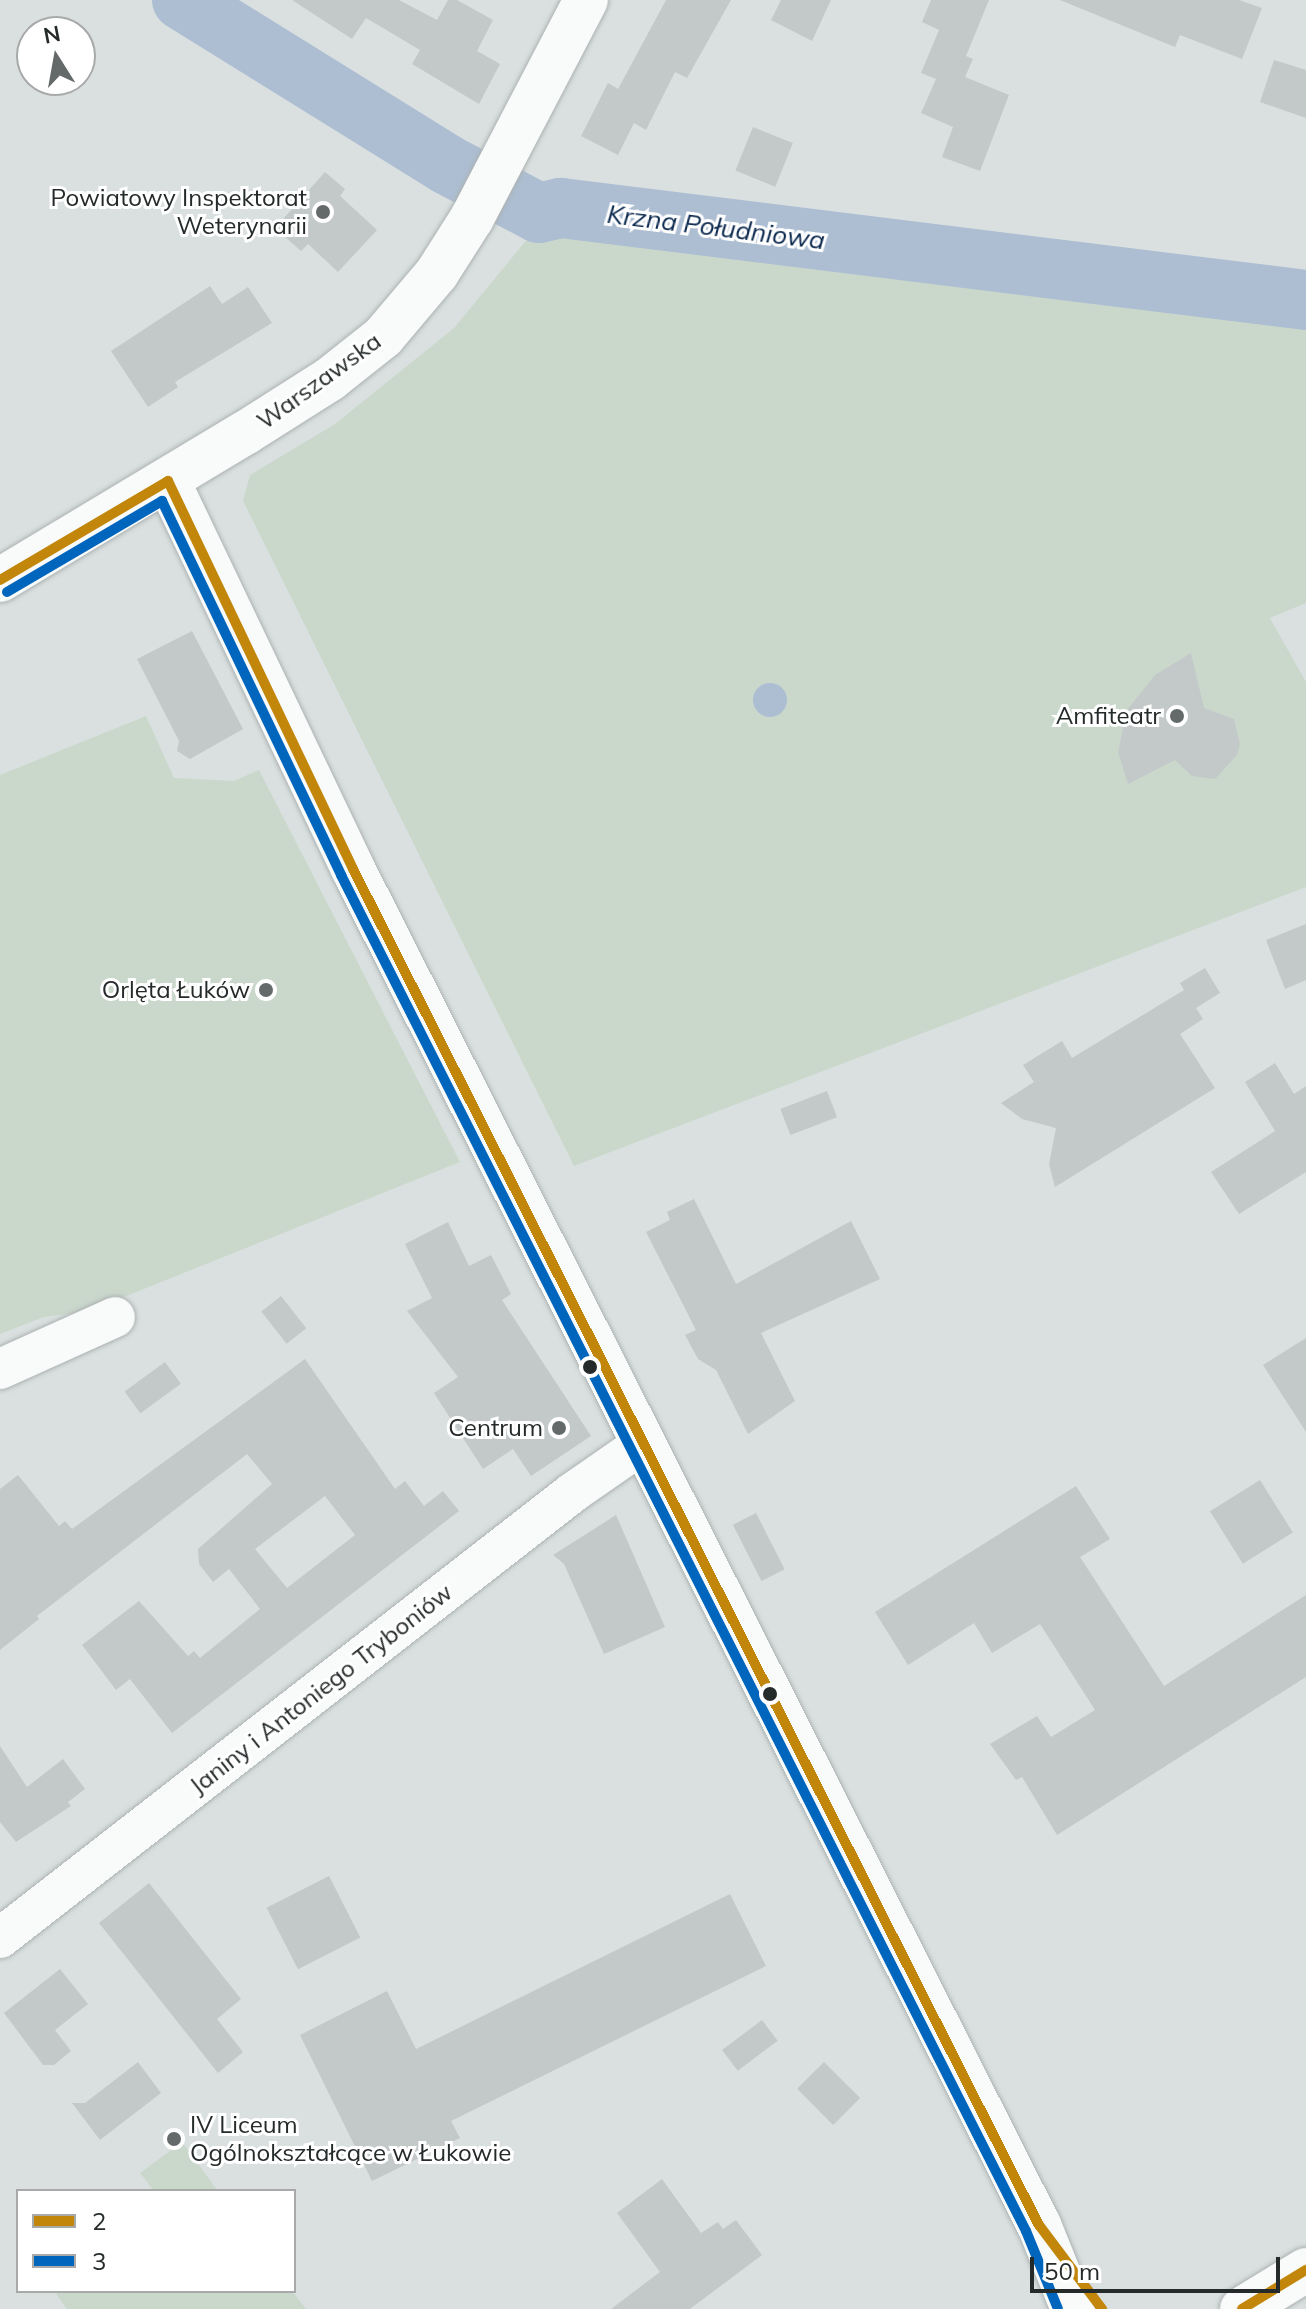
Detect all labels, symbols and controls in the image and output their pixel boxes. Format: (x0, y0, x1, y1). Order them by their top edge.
north arrow (16, 16, 96, 96)
text: N (41, 19, 63, 50)
place label: Powiatowy Inspektorat Weterynarii (50, 184, 307, 240)
water label: Krzna Południowa (605, 198, 827, 256)
marker: Powiatowy Inspektorat Weterynarii (314, 203, 332, 221)
street label: Warszawska (252, 326, 386, 436)
place label: Amfiteatr (1056, 702, 1161, 730)
marker: Amfiteatr (1168, 707, 1186, 725)
place label: Orlęta Łuków (102, 976, 250, 1004)
marker: Orlęta Łuków (257, 981, 275, 999)
unlabelled marker (582, 1359, 598, 1375)
place label: Centrum (448, 1414, 543, 1442)
marker: Centrum (550, 1419, 568, 1437)
street label: Janiny i Antoniego Tryboniów (184, 1578, 458, 1800)
unlabelled marker (762, 1686, 778, 1702)
place label: IV Liceum Ogólnokształcące w Łukowie (190, 2111, 511, 2167)
marker: IV Liceum Ogólnokształcące w Łukowie (165, 2130, 183, 2148)
legend (16, 2189, 296, 2293)
text: 2 (92, 2206, 106, 2236)
scale bar (1034, 2241, 1284, 2291)
text: 3 (92, 2246, 106, 2276)
text: 50 m (1044, 2256, 1100, 2286)

